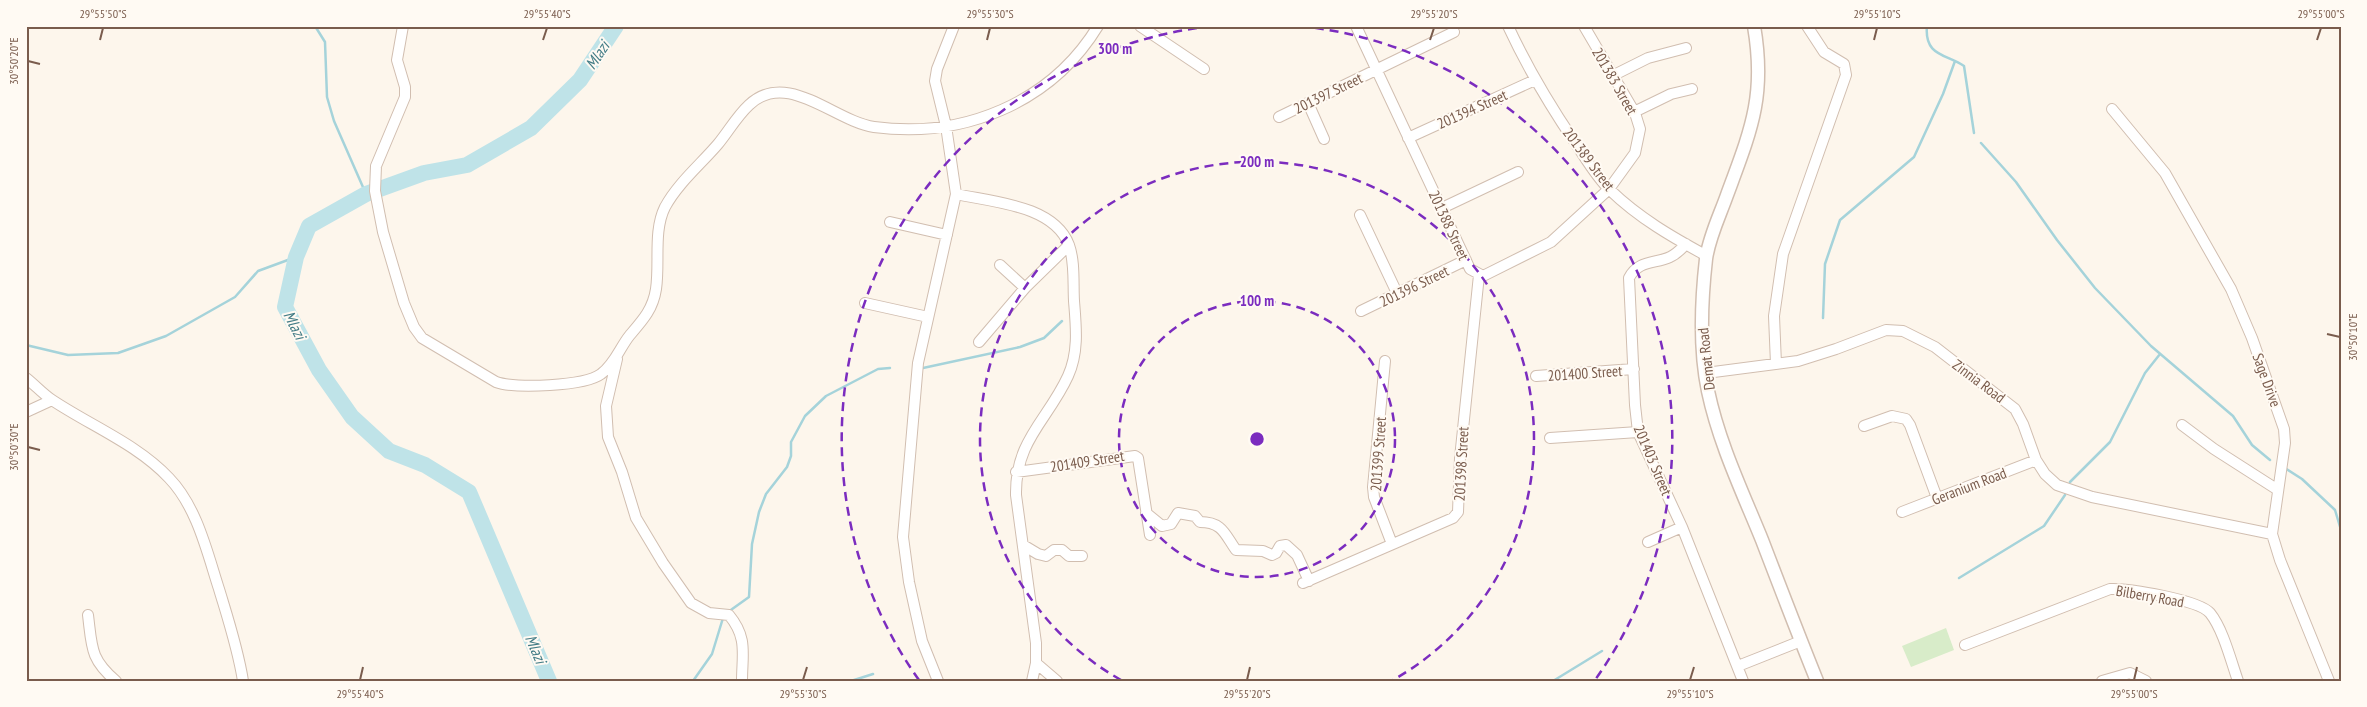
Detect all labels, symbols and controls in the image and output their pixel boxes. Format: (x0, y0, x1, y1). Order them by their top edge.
text: 29°55'50"S (79, 6, 127, 21)
text: 29°55'40"S (523, 6, 571, 21)
text: 29°55'30"S (966, 6, 1014, 21)
text: 29°55'20"S (1410, 6, 1458, 21)
text: 29°55'10"S (1853, 6, 1901, 21)
text: 29°55'00"S (2297, 6, 2345, 21)
water label: Mlazi (580, 35, 615, 73)
text: 30°50'20"E (6, 37, 21, 85)
text: 300 m (1098, 39, 1132, 58)
street label: 201383 Street (1588, 44, 1642, 118)
street label: 201397 Street (1291, 68, 1365, 118)
street label: 201394 Street (1434, 85, 1510, 133)
street label: 201389 Street (1559, 123, 1619, 195)
text: 200 m (1240, 152, 1274, 171)
street label: 201388 Street (1425, 187, 1473, 263)
street label: 201396 Street (1376, 261, 1452, 311)
text: 100 m (1240, 291, 1274, 310)
water label: Mlazi (279, 307, 312, 345)
text: 30°50'10"E (2345, 313, 2360, 361)
street label: Demat Road (1693, 327, 1719, 391)
street label: Sage Drive (2249, 351, 2285, 409)
street label: Zinnia Road (1949, 355, 2009, 407)
street label: 201400 Street (1547, 361, 1623, 385)
street label: 201399 Street (1366, 416, 1390, 492)
street label: 201403 Street (1630, 422, 1676, 498)
text: 30°50'30"E (6, 423, 21, 471)
street label: 201398 Street (1450, 426, 1472, 502)
centre of rings (1248, 430, 1266, 448)
street label: 201409 Street (1049, 446, 1125, 476)
street label: Geranium Road (1929, 463, 2009, 509)
street label: Bilberry Road (2115, 581, 2185, 611)
water label: Mlazi (521, 631, 552, 669)
text: 29°55'40"S (336, 686, 384, 701)
text: 29°55'30"S (779, 686, 827, 701)
text: 29°55'20"S (1223, 686, 1271, 701)
text: 29°55'10"S (1666, 686, 1714, 701)
text: 29°55'00"S (2110, 686, 2158, 701)

